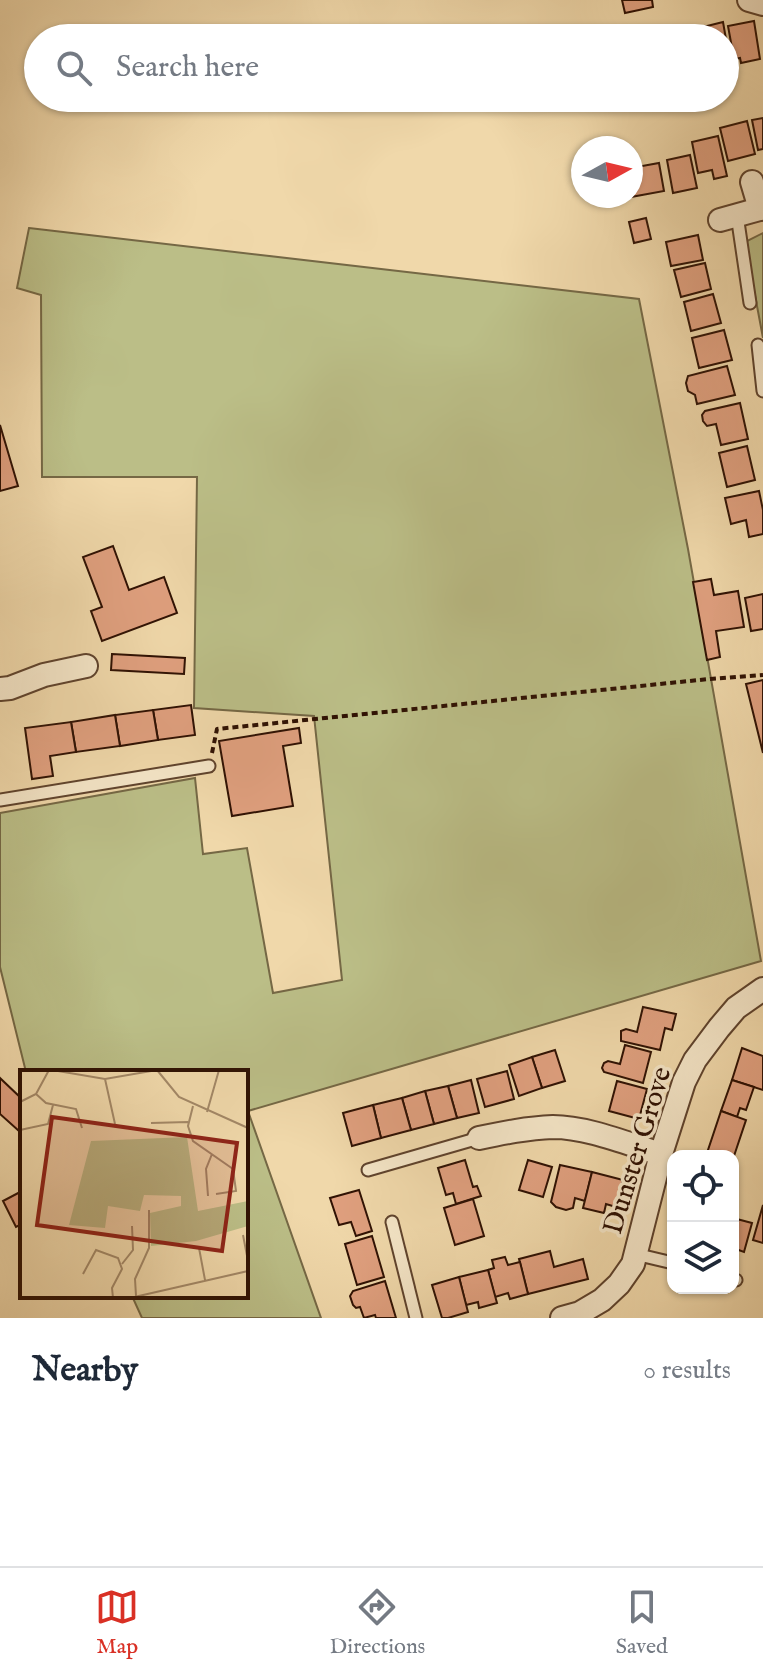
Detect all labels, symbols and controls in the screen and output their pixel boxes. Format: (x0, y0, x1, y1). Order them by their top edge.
search box (24, 24, 739, 112)
icon: search (52, 46, 96, 90)
text: Search here (116, 49, 259, 87)
north arrow (571, 136, 643, 208)
street label: Dunster Grove (596, 1063, 680, 1239)
inset map (20, 1070, 248, 1298)
map controls (667, 1150, 739, 1294)
button: locate (667, 1150, 739, 1222)
button: layers (667, 1222, 739, 1294)
text: Nearby (32, 1349, 138, 1392)
text: 0 results (643, 1354, 731, 1387)
tab: Map (95, 1585, 139, 1661)
tab: Directions (330, 1585, 425, 1661)
tab: Saved (616, 1585, 668, 1661)

